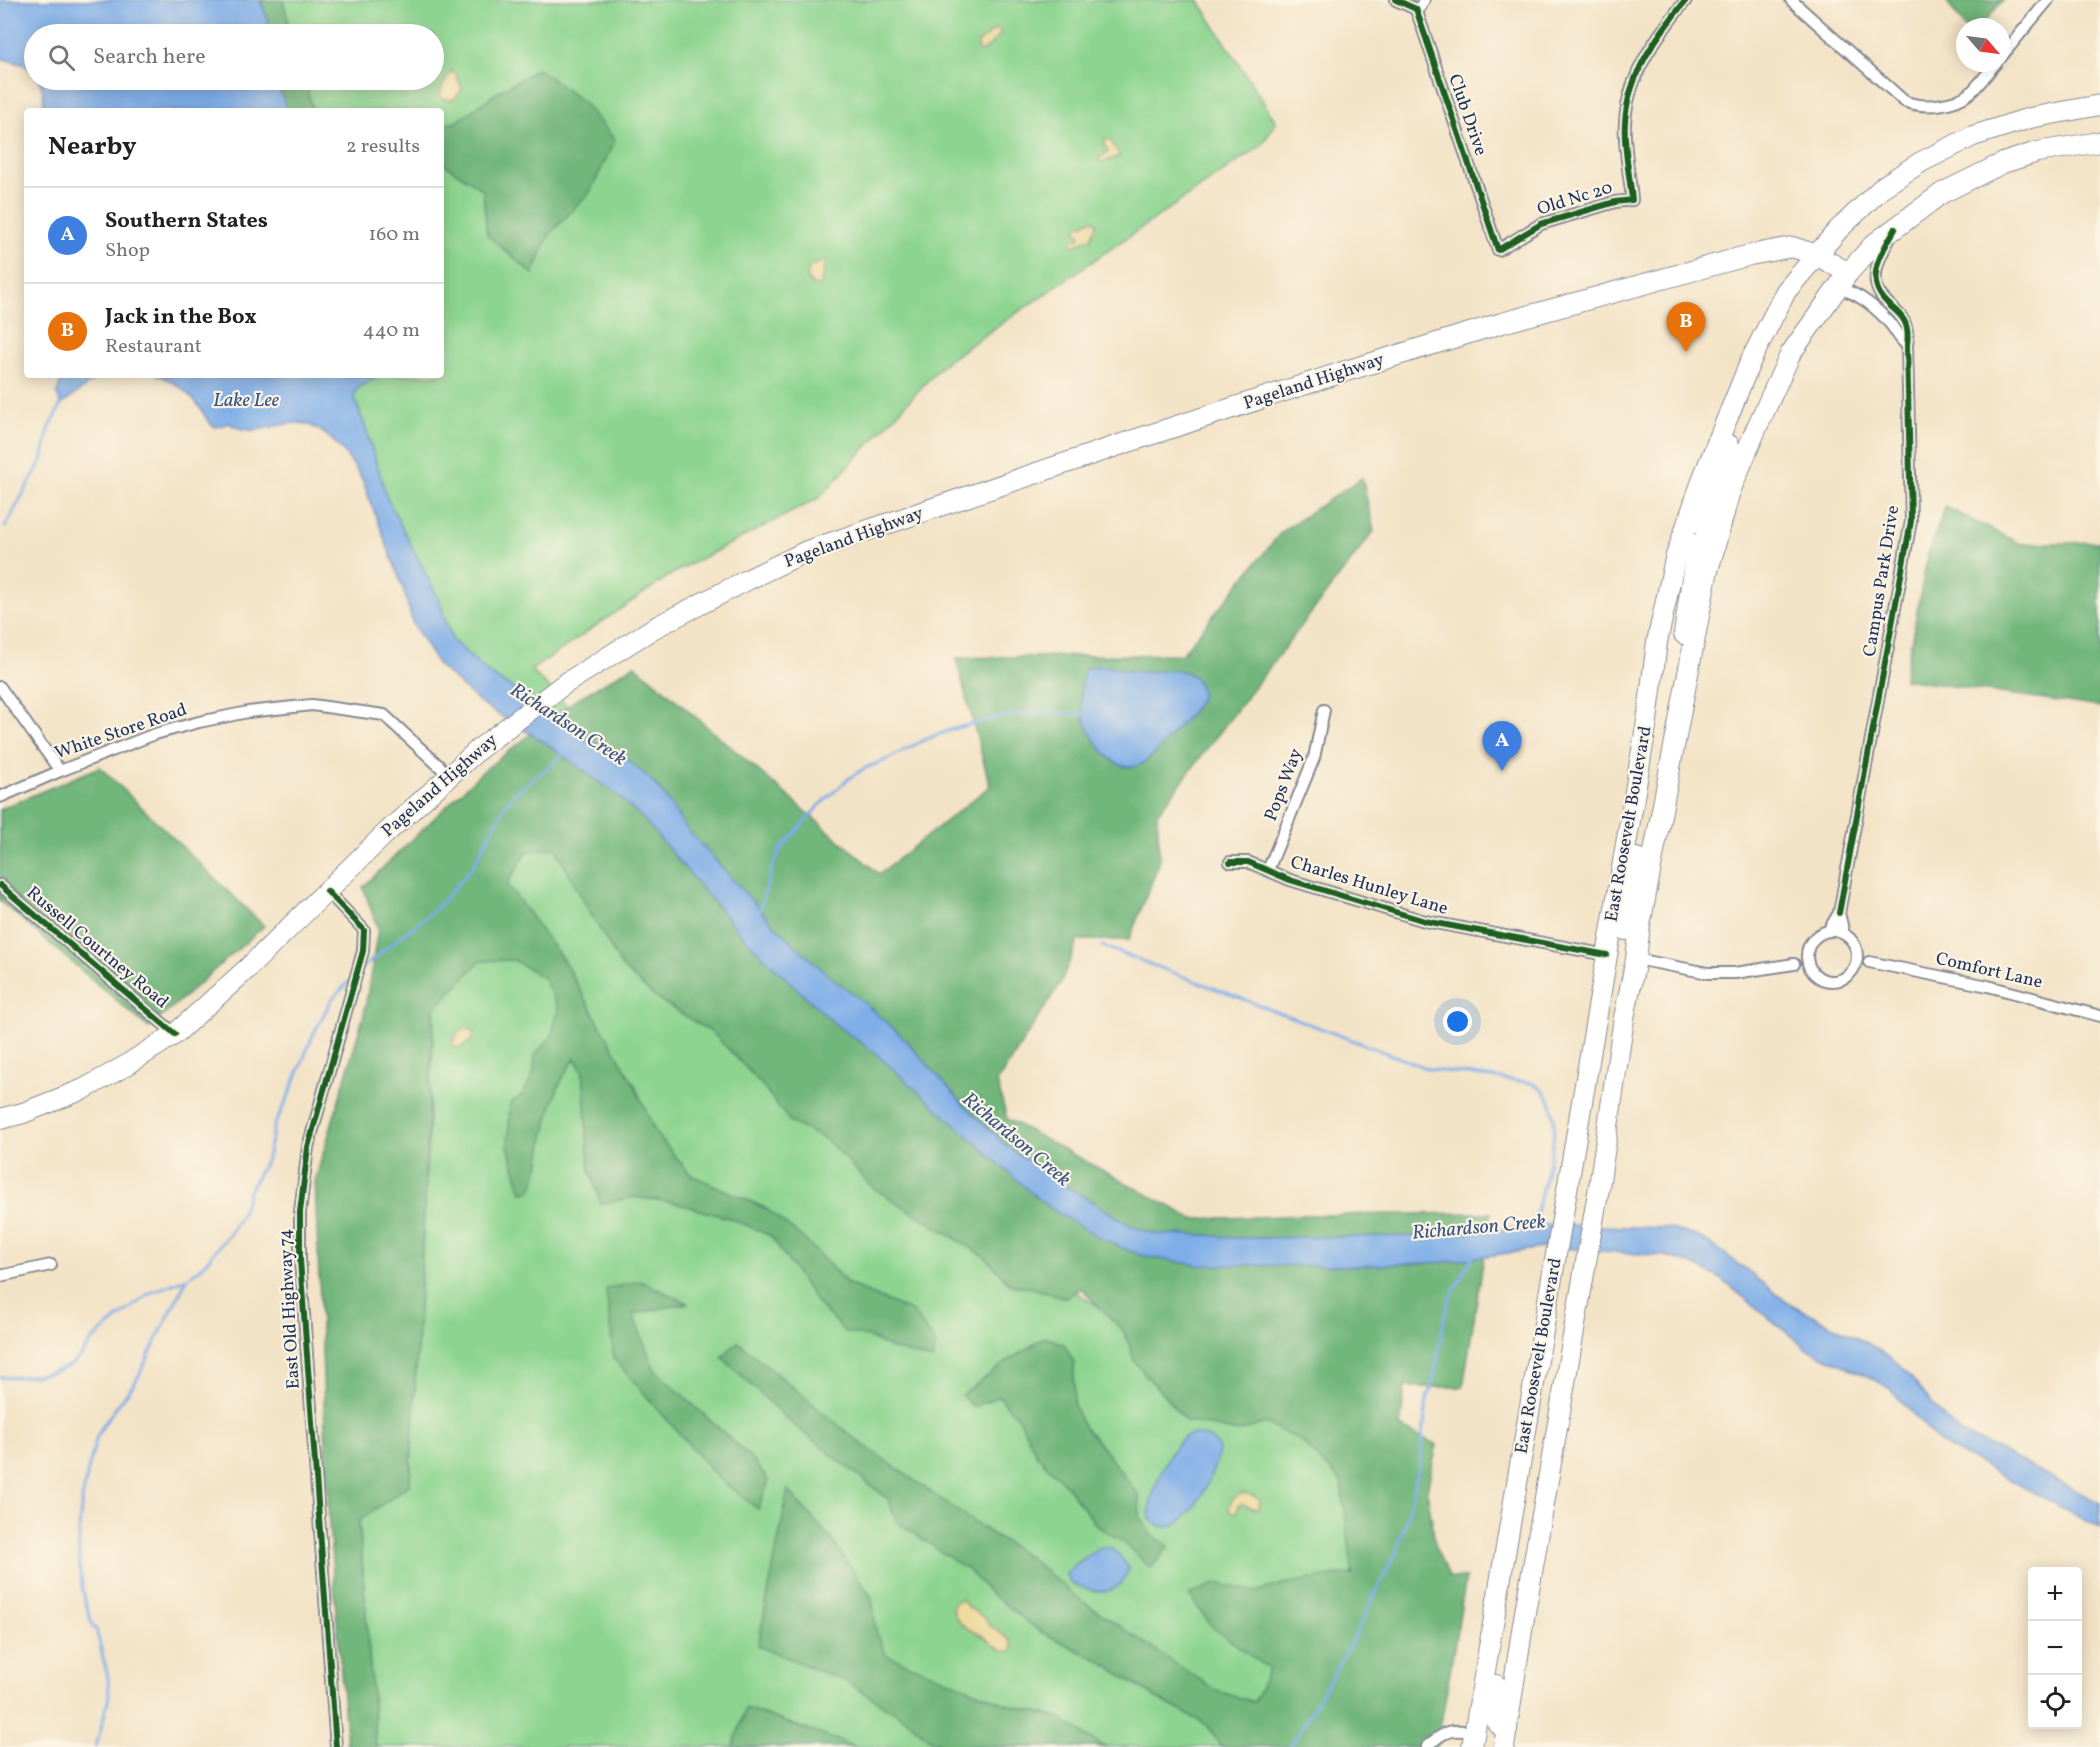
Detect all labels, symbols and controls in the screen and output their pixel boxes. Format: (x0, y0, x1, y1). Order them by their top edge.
north arrow (1956, 18, 2010, 72)
search box (24, 24, 444, 90)
icon: search (45, 41, 78, 74)
text: Search here (93, 42, 206, 73)
street label: Club Drive (1441, 71, 1493, 159)
text: Nearby (48, 129, 137, 165)
text: 2 results (346, 133, 420, 161)
street label: Old Nc 20 (1534, 176, 1616, 222)
text: Southern States (105, 206, 268, 237)
text: A (60, 221, 75, 249)
text: 160 m (368, 221, 420, 249)
text: Shop (105, 237, 150, 265)
text: Jack in the Box (105, 302, 257, 333)
pin: B (1666, 302, 1706, 352)
text: B (61, 317, 74, 345)
text: 440 m (363, 317, 420, 345)
text: Restaurant (105, 333, 202, 361)
street label: Pageland Highway (1241, 347, 1388, 416)
water label: Lake Lee (213, 387, 280, 415)
street label: Pageland Highway (781, 501, 927, 575)
street label: Campus Park Drive (1858, 504, 1906, 658)
water label: Richardson Creek (504, 677, 632, 773)
street label: White Store Road (52, 698, 190, 766)
pin: A (1482, 722, 1522, 771)
street label: East Roosevelt Boulevard (1599, 724, 1659, 924)
street label: Pageland Highway (377, 728, 504, 843)
street label: Pops Way (1259, 745, 1309, 825)
street label: Charles Hunley Lane (1287, 850, 1451, 922)
street label: Russell Courtney Road (21, 881, 173, 1015)
street label: Comfort Lane (1933, 947, 2045, 995)
your location (1443, 1007, 1472, 1036)
water label: Richardson Creek (956, 1086, 1076, 1194)
water label: Richardson Creek (1411, 1208, 1547, 1248)
street label: East Old Highway 74 (273, 1228, 307, 1390)
street label: East Roosevelt Boulevard (1509, 1256, 1569, 1456)
map controls (2028, 1567, 2082, 1729)
button: + (2028, 1567, 2082, 1621)
button: − (2028, 1621, 2082, 1675)
button: locate (2028, 1675, 2082, 1729)

